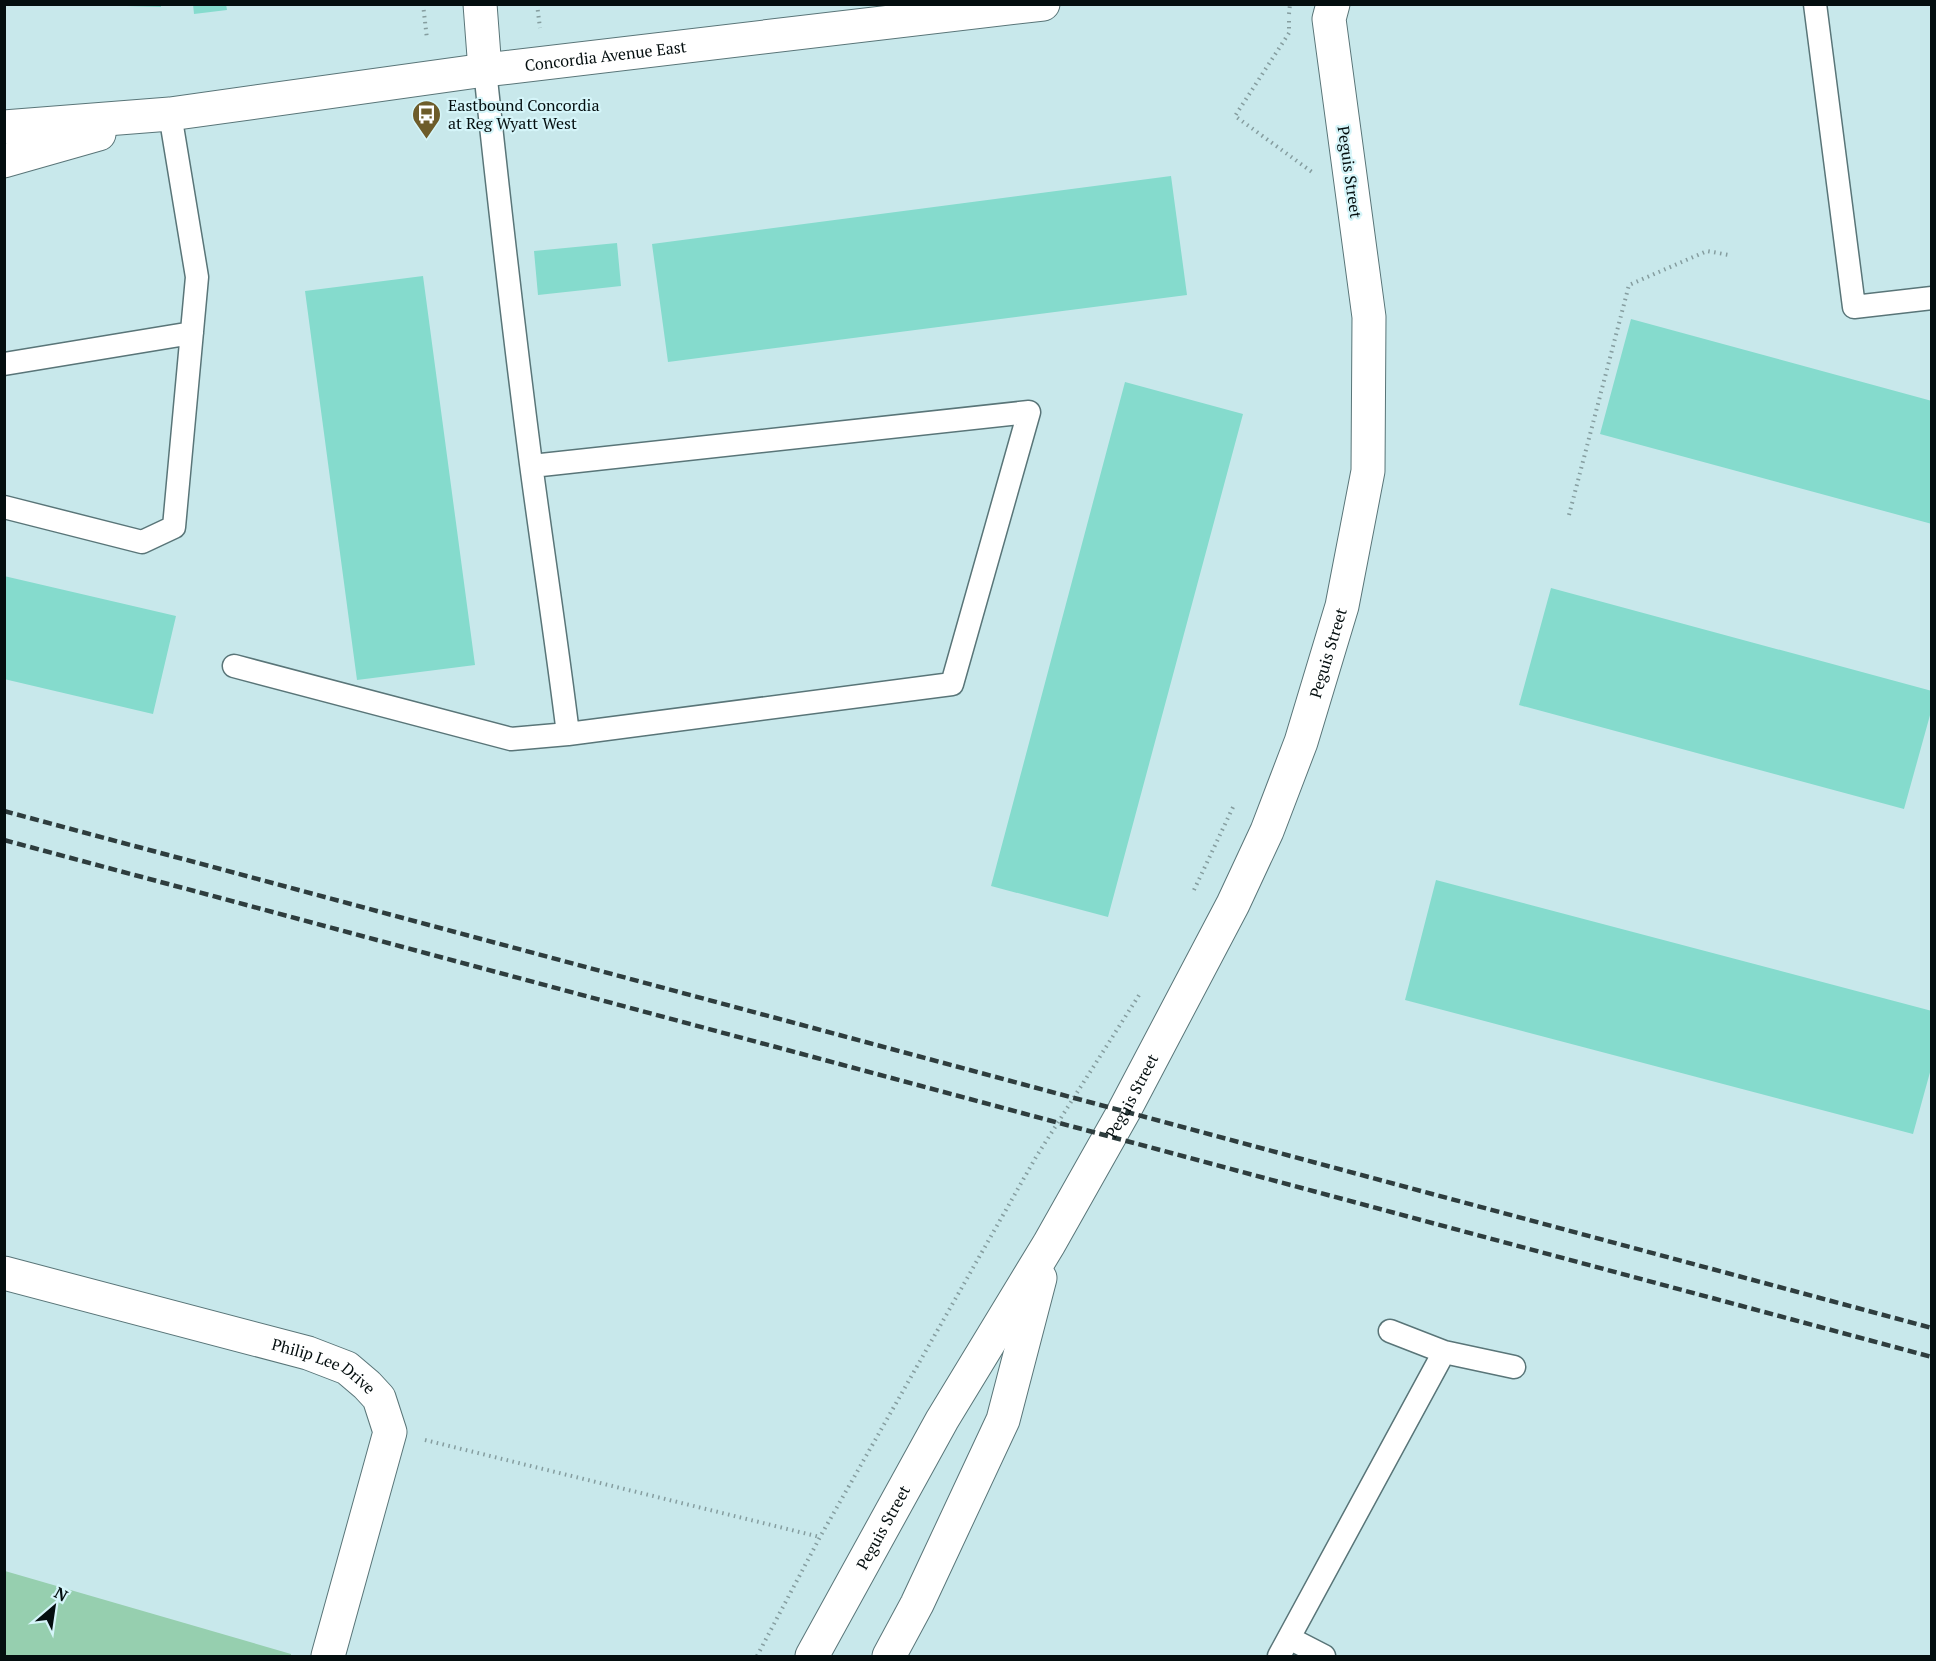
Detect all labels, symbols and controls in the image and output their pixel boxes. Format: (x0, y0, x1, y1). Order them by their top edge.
street label: Concordia Avenue East (524, 35, 688, 76)
place label: Eastbound Concordia at Reg Wyatt West (448, 94, 600, 134)
bus stop icon: Eastbound Concordia at Reg Wyatt West (411, 98, 443, 140)
street label: Peguis Street (1333, 124, 1367, 220)
street label: Peguis Street (1304, 605, 1352, 701)
street label: Peguis Street (1100, 1050, 1163, 1142)
street label: Philip Lee Drive (269, 1333, 381, 1399)
street label: Peguis Street (851, 1481, 915, 1573)
north arrow (24, 1577, 84, 1637)
text: N (51, 1581, 72, 1606)

